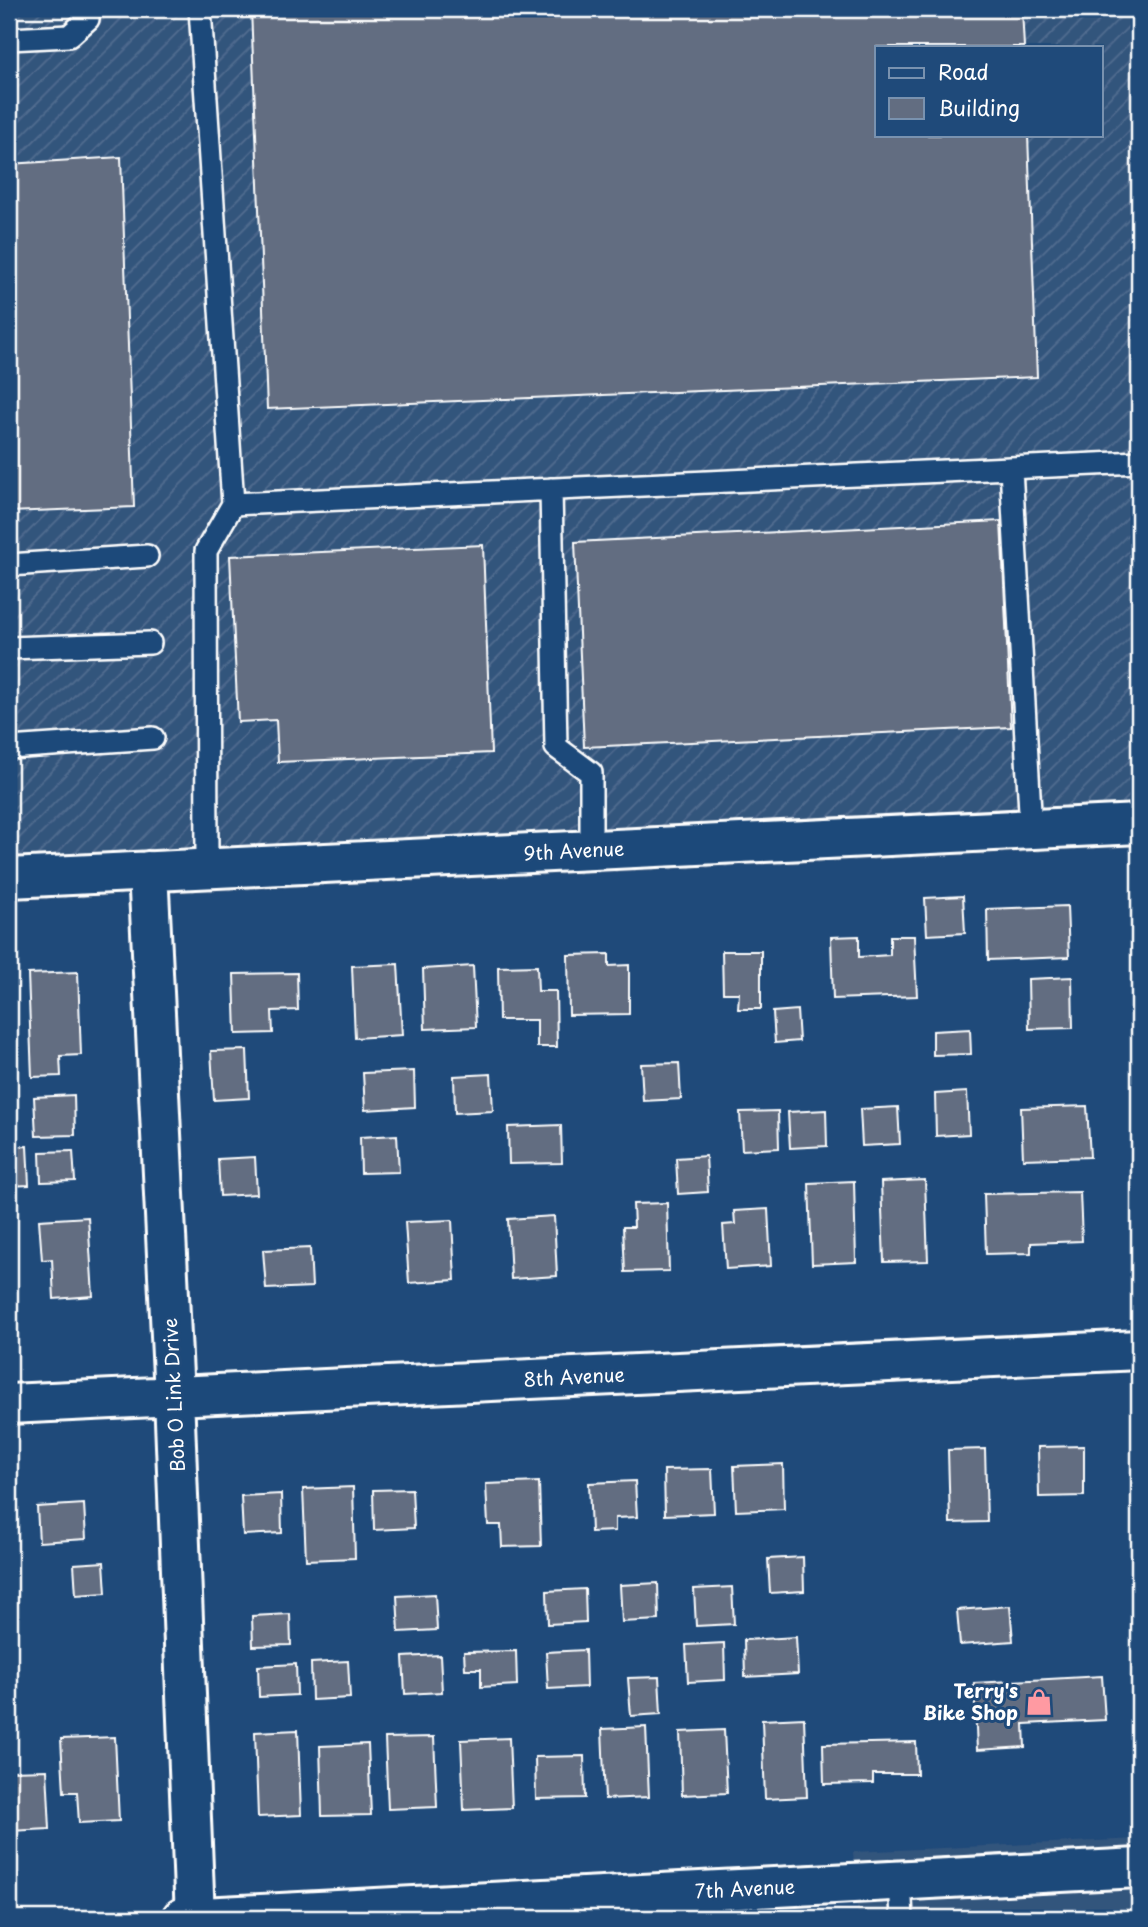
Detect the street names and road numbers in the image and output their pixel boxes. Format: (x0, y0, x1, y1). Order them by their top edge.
street label: 9th Avenue (523, 833, 625, 867)
street label: Bob O Link Drive (155, 1317, 191, 1473)
street label: 8th Avenue (523, 1359, 625, 1393)
street label: 7th Avenue (694, 1871, 796, 1905)

